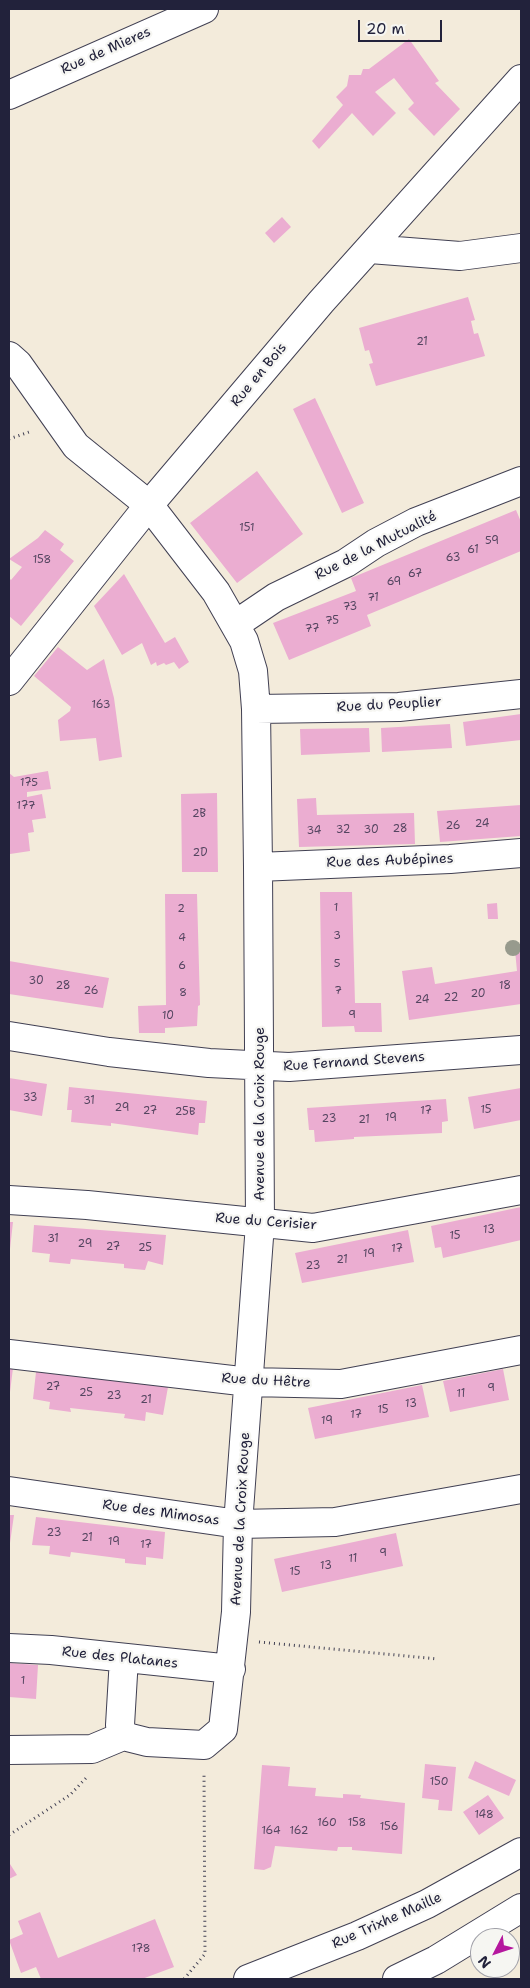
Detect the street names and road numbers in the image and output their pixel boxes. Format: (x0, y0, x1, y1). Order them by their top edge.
street label: Rue de Mieres (58, 24, 154, 78)
street label: Rue en Bois (227, 340, 291, 410)
street label: Rue de la Mutualité (312, 508, 440, 584)
street label: Rue du Peuplier (336, 694, 442, 716)
street label: Rue des Aubépines (326, 850, 454, 872)
street label: Avenue de la Croix Rouge (252, 1027, 268, 1201)
street label: Rue Fernand Stevens (283, 1049, 425, 1075)
street label: Rue du Cerisier (215, 1210, 317, 1234)
street label: Rue du Hêtre (221, 1370, 311, 1392)
street label: Avenue de la Croix Rouge (228, 1432, 254, 1606)
street label: Rue des Mimosas (101, 1496, 221, 1530)
street label: Rue des Platanes (61, 1644, 179, 1672)
street label: Rue Trixhe Maille (330, 1889, 444, 1953)

